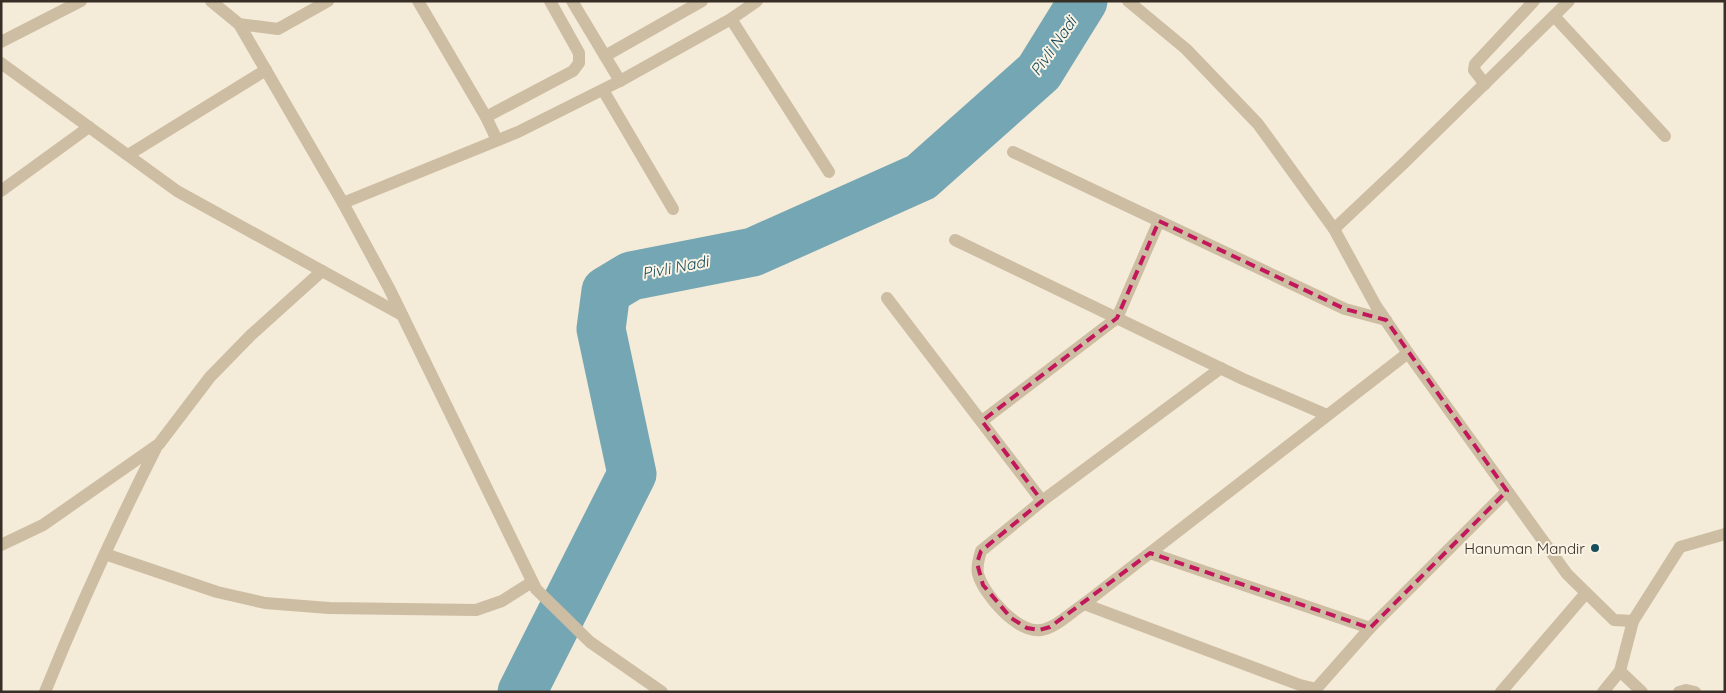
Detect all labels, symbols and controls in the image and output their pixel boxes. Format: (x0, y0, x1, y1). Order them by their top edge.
water label: Pivli Nadi (1025, 11, 1081, 79)
water label: Pivli Nadi (640, 250, 712, 283)
place label: Hanuman Mandir (1464, 539, 1585, 558)
marker: Hanuman Mandir (1589, 542, 1601, 554)

